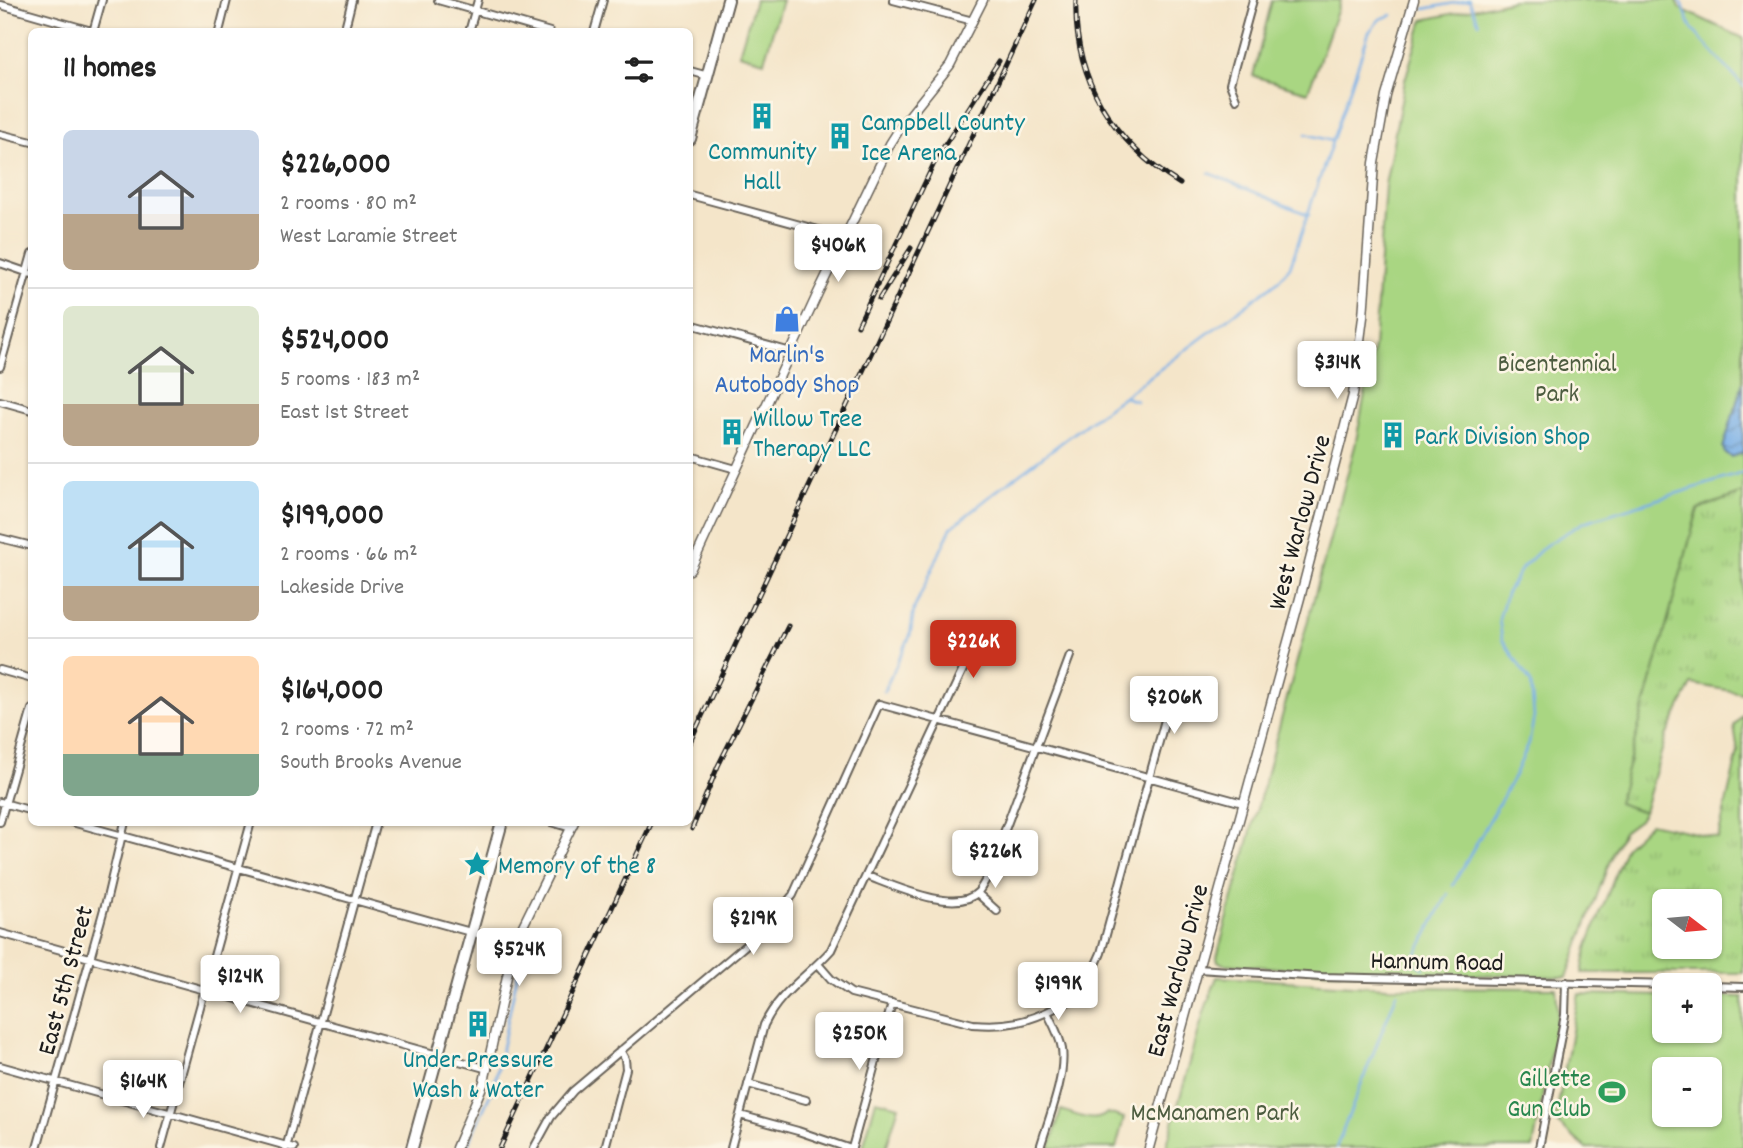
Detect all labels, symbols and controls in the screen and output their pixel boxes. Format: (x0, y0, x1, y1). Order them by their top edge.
text: 11 homes (63, 49, 157, 92)
icon: filters (620, 51, 658, 89)
building icon: Community Hall (747, 101, 777, 131)
place label: Campbell County Ice Arena (861, 106, 1025, 173)
building icon: Campbell County Ice Arena (825, 121, 855, 151)
place label: Community Hall (708, 135, 817, 202)
text: $226,000 (280, 145, 391, 188)
icon: home (119, 158, 203, 242)
text: 2 rooms · 80 m² (280, 188, 417, 221)
text: West Laramie Street (280, 221, 458, 254)
pin: $406K (789, 224, 887, 284)
text: $406K (810, 230, 866, 263)
shop icon: Marlin's Autobody Shop (772, 304, 802, 334)
text: $524,000 (280, 321, 389, 364)
icon: home (119, 334, 203, 418)
place label: Marlin's Autobody Shop (714, 338, 860, 405)
pin: $314K (1288, 342, 1386, 401)
text: $314K (1313, 347, 1361, 380)
park label: Bicentennial Park (1497, 347, 1617, 414)
text: 5 rooms · 183 m² (280, 364, 420, 397)
text: East 1st Street (280, 397, 409, 430)
place label: Willow Tree Therapy LLC (753, 402, 871, 469)
building icon: Willow Tree Therapy LLC (717, 417, 747, 447)
building icon: Park Division Shop (1378, 420, 1408, 450)
place label: Park Division Shop (1414, 420, 1590, 457)
street label: West Warlow Drive (1260, 431, 1343, 615)
text: $199,000 (280, 496, 384, 539)
icon: home (119, 509, 203, 593)
text: 2 rooms · 66 m² (280, 539, 418, 572)
text: Lakeside Drive (280, 572, 404, 605)
pin: $226K (924, 620, 1022, 680)
text: $226K (946, 626, 1000, 659)
text: $164,000 (280, 671, 384, 714)
pin: $206K (1125, 676, 1223, 736)
text: $206K (1146, 682, 1202, 715)
icon: home (119, 684, 203, 768)
text: 2 rooms · 72 m² (280, 714, 414, 747)
text: South Brooks Avenue (280, 747, 462, 780)
pin: $226K (946, 830, 1044, 890)
text: $226K (968, 836, 1022, 869)
place icon: Memory of the 8 (462, 849, 492, 879)
place label: Memory of the 8 (498, 849, 656, 886)
street label: East Warlow Drive (1138, 880, 1220, 1062)
north arrow (1652, 889, 1722, 959)
map controls (1652, 889, 1722, 1127)
pin: $219K (704, 898, 802, 957)
street label: East 5th Street (30, 902, 105, 1060)
text: $219K (729, 903, 777, 936)
pin: $524K (470, 928, 568, 988)
text: $524K (493, 934, 545, 967)
street label: Hannum Road (1370, 944, 1504, 983)
pin: $124K (191, 956, 289, 1015)
text: $124K (217, 961, 263, 994)
pin: $199K (1009, 962, 1107, 1022)
text: $199K (1034, 968, 1082, 1001)
button: + (1652, 973, 1722, 1043)
building icon: Under Pressure Wash & Water (463, 1009, 493, 1039)
pin: $250K (810, 1012, 908, 1072)
text: $250K (831, 1018, 887, 1051)
place label: Under Pressure Wash & Water (403, 1043, 553, 1110)
button: − (1652, 1057, 1722, 1127)
pin: $164K (94, 1060, 192, 1120)
place label: Gillette Gun Club (1507, 1062, 1591, 1129)
text: $164K (119, 1066, 167, 1099)
sports icon: Gillette Gun Club (1597, 1077, 1627, 1107)
park label: McManamen Park (1131, 1096, 1299, 1133)

